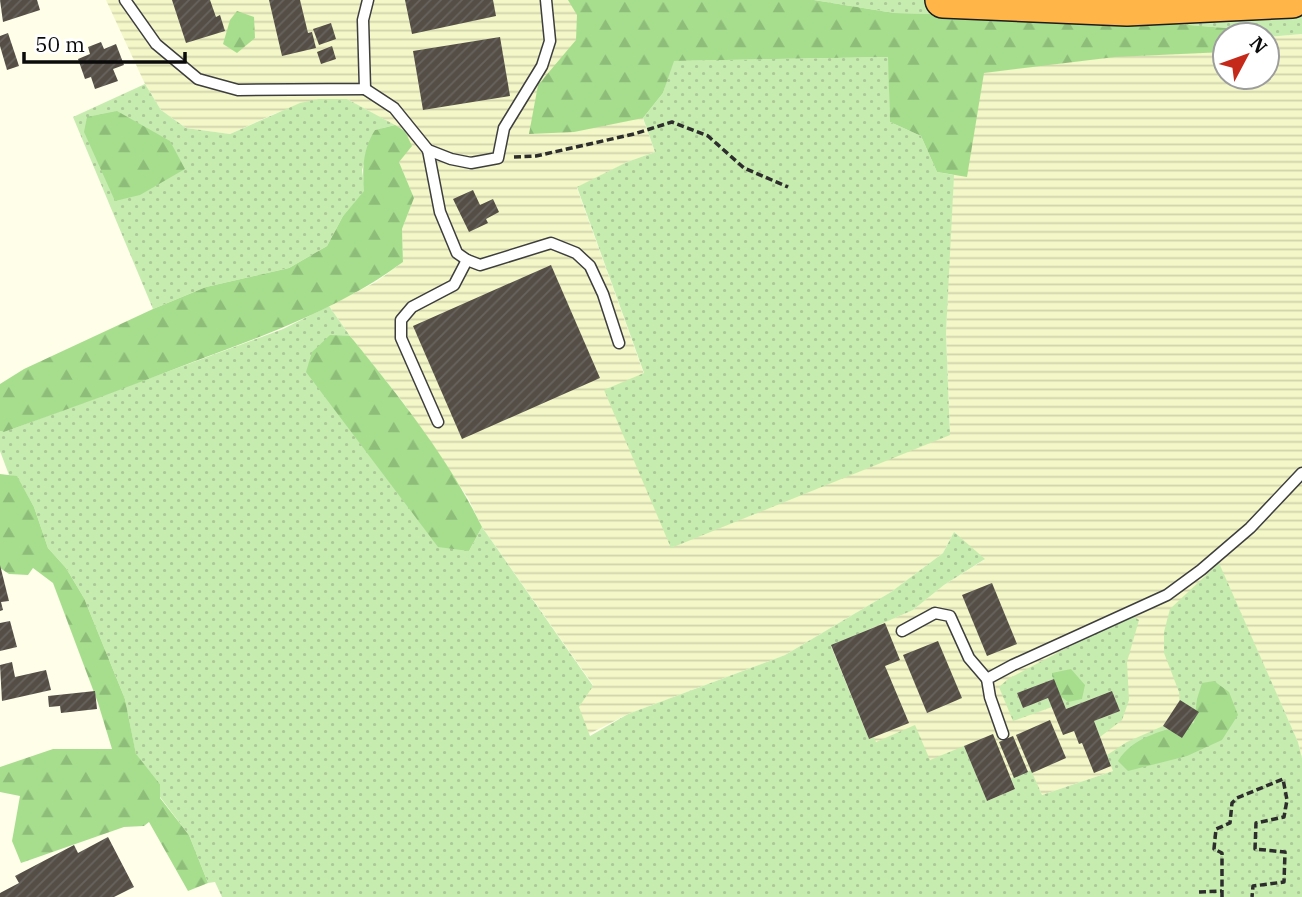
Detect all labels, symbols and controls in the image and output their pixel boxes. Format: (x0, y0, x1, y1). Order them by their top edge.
scale bar (24, 21, 186, 65)
north arrow (1211, 21, 1281, 91)
text: 50 m (35, 30, 85, 58)
text: N (1245, 31, 1273, 58)

